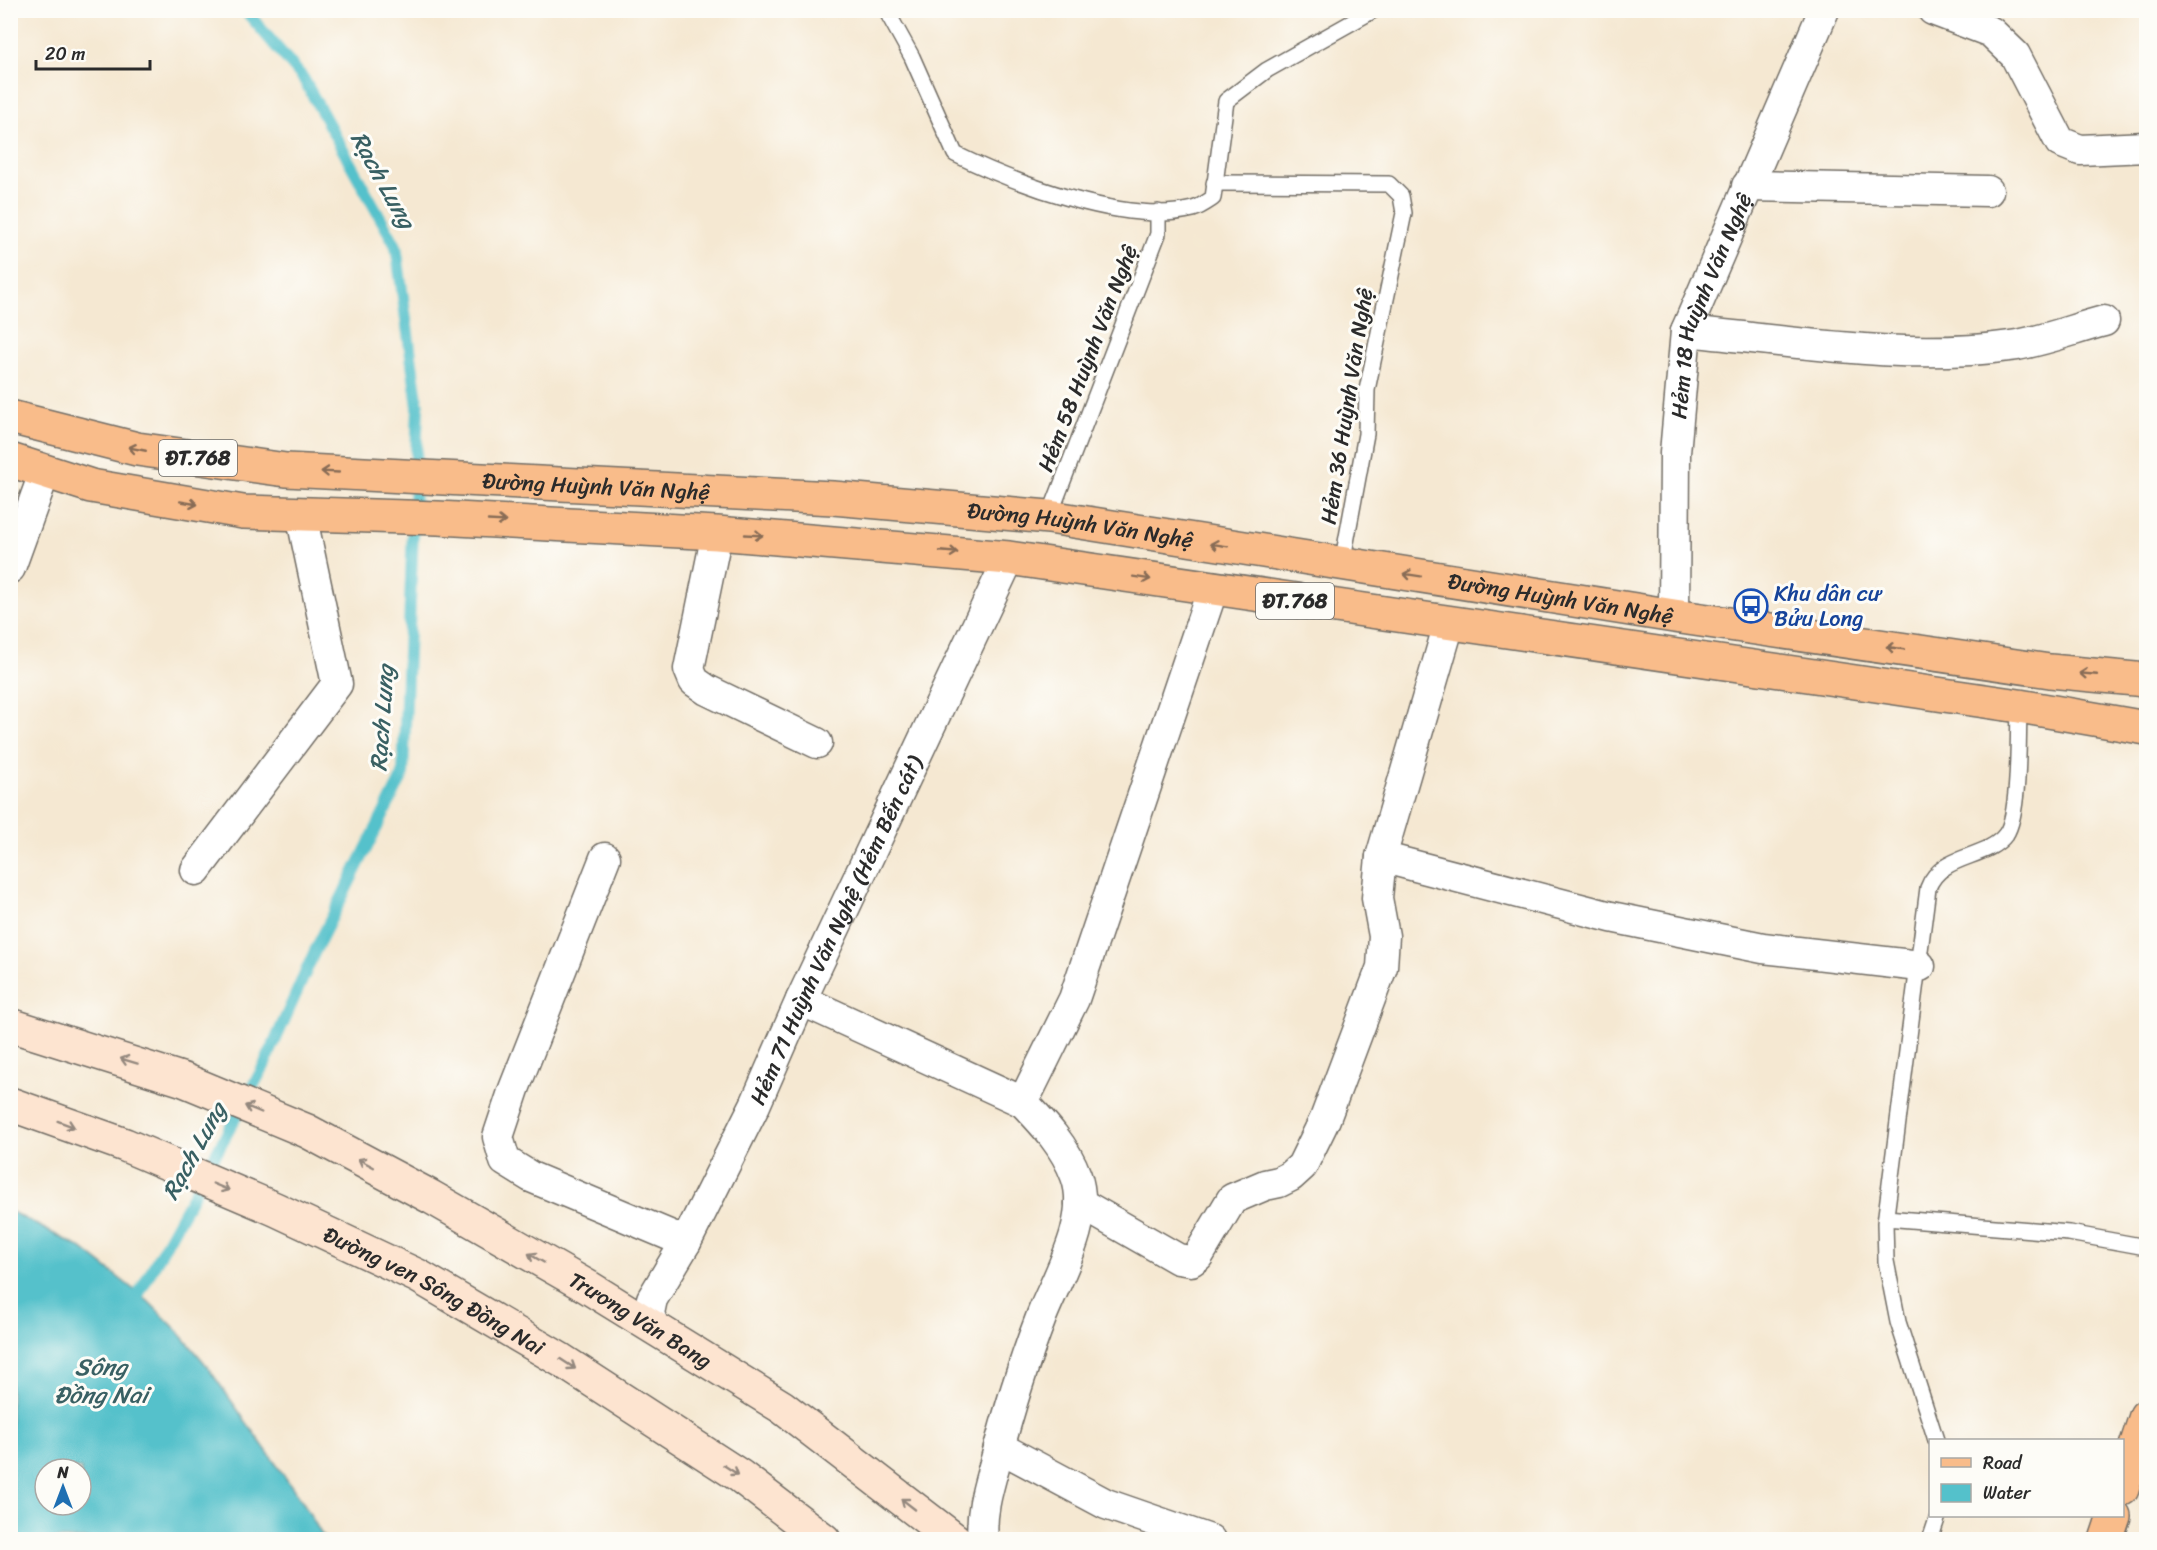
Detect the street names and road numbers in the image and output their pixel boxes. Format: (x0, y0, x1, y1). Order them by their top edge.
street label: Hẻm 18 Huỳnh Văn Nghệ (1659, 186, 1764, 421)
street label: Hẻm 58 Huỳnh Văn Nghệ (1026, 238, 1149, 478)
street label: Hẻm 36 Huỳnh Văn Nghệ (1309, 284, 1385, 527)
road number: ĐT.768 (159, 440, 237, 476)
street label: Đường Huỳnh Văn Nghệ (481, 461, 712, 512)
street label: Đường Huỳnh Văn Nghệ (966, 491, 1197, 560)
street label: Đường Huỳnh Văn Nghệ (1445, 561, 1677, 636)
road number: ĐT.768 (1256, 583, 1334, 619)
street label: Hẻm 71 Huỳnh Văn Nghệ (Hẻm Bến cát) (738, 748, 934, 1111)
street label: Đường ven Sông Đồng Nai (317, 1215, 553, 1367)
street label: Trương Văn Bang (561, 1261, 720, 1379)

